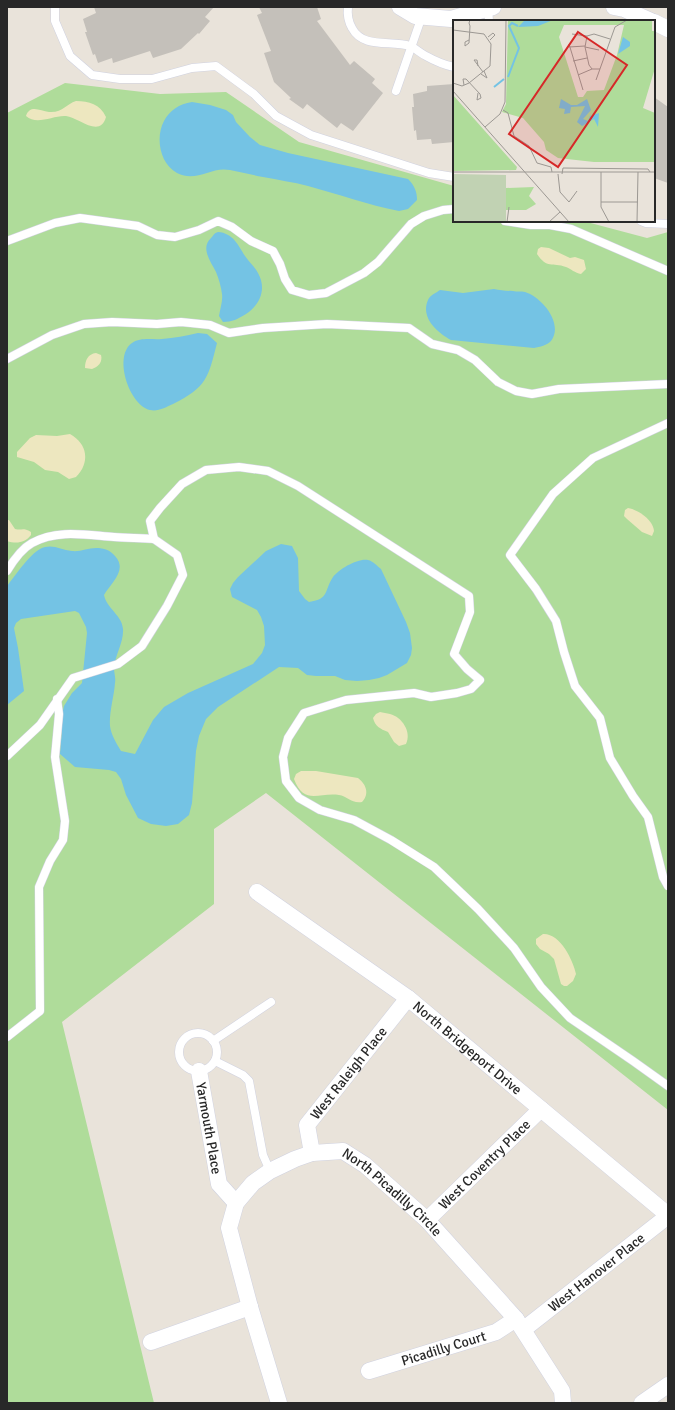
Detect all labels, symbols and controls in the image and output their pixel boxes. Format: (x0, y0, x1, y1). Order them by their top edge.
inset map (453, 20, 655, 222)
street label: North Bridgeport Drive (410, 997, 525, 1098)
street label: West Raleigh Place (306, 1023, 390, 1123)
street label: Yarmouth Place (193, 1081, 226, 1175)
street label: West Coventry Place (435, 1116, 534, 1213)
street label: North Picadilly Circle (339, 1144, 446, 1239)
street label: West Hanover Place (545, 1229, 648, 1315)
street label: Picadilly Court (399, 1327, 488, 1369)

